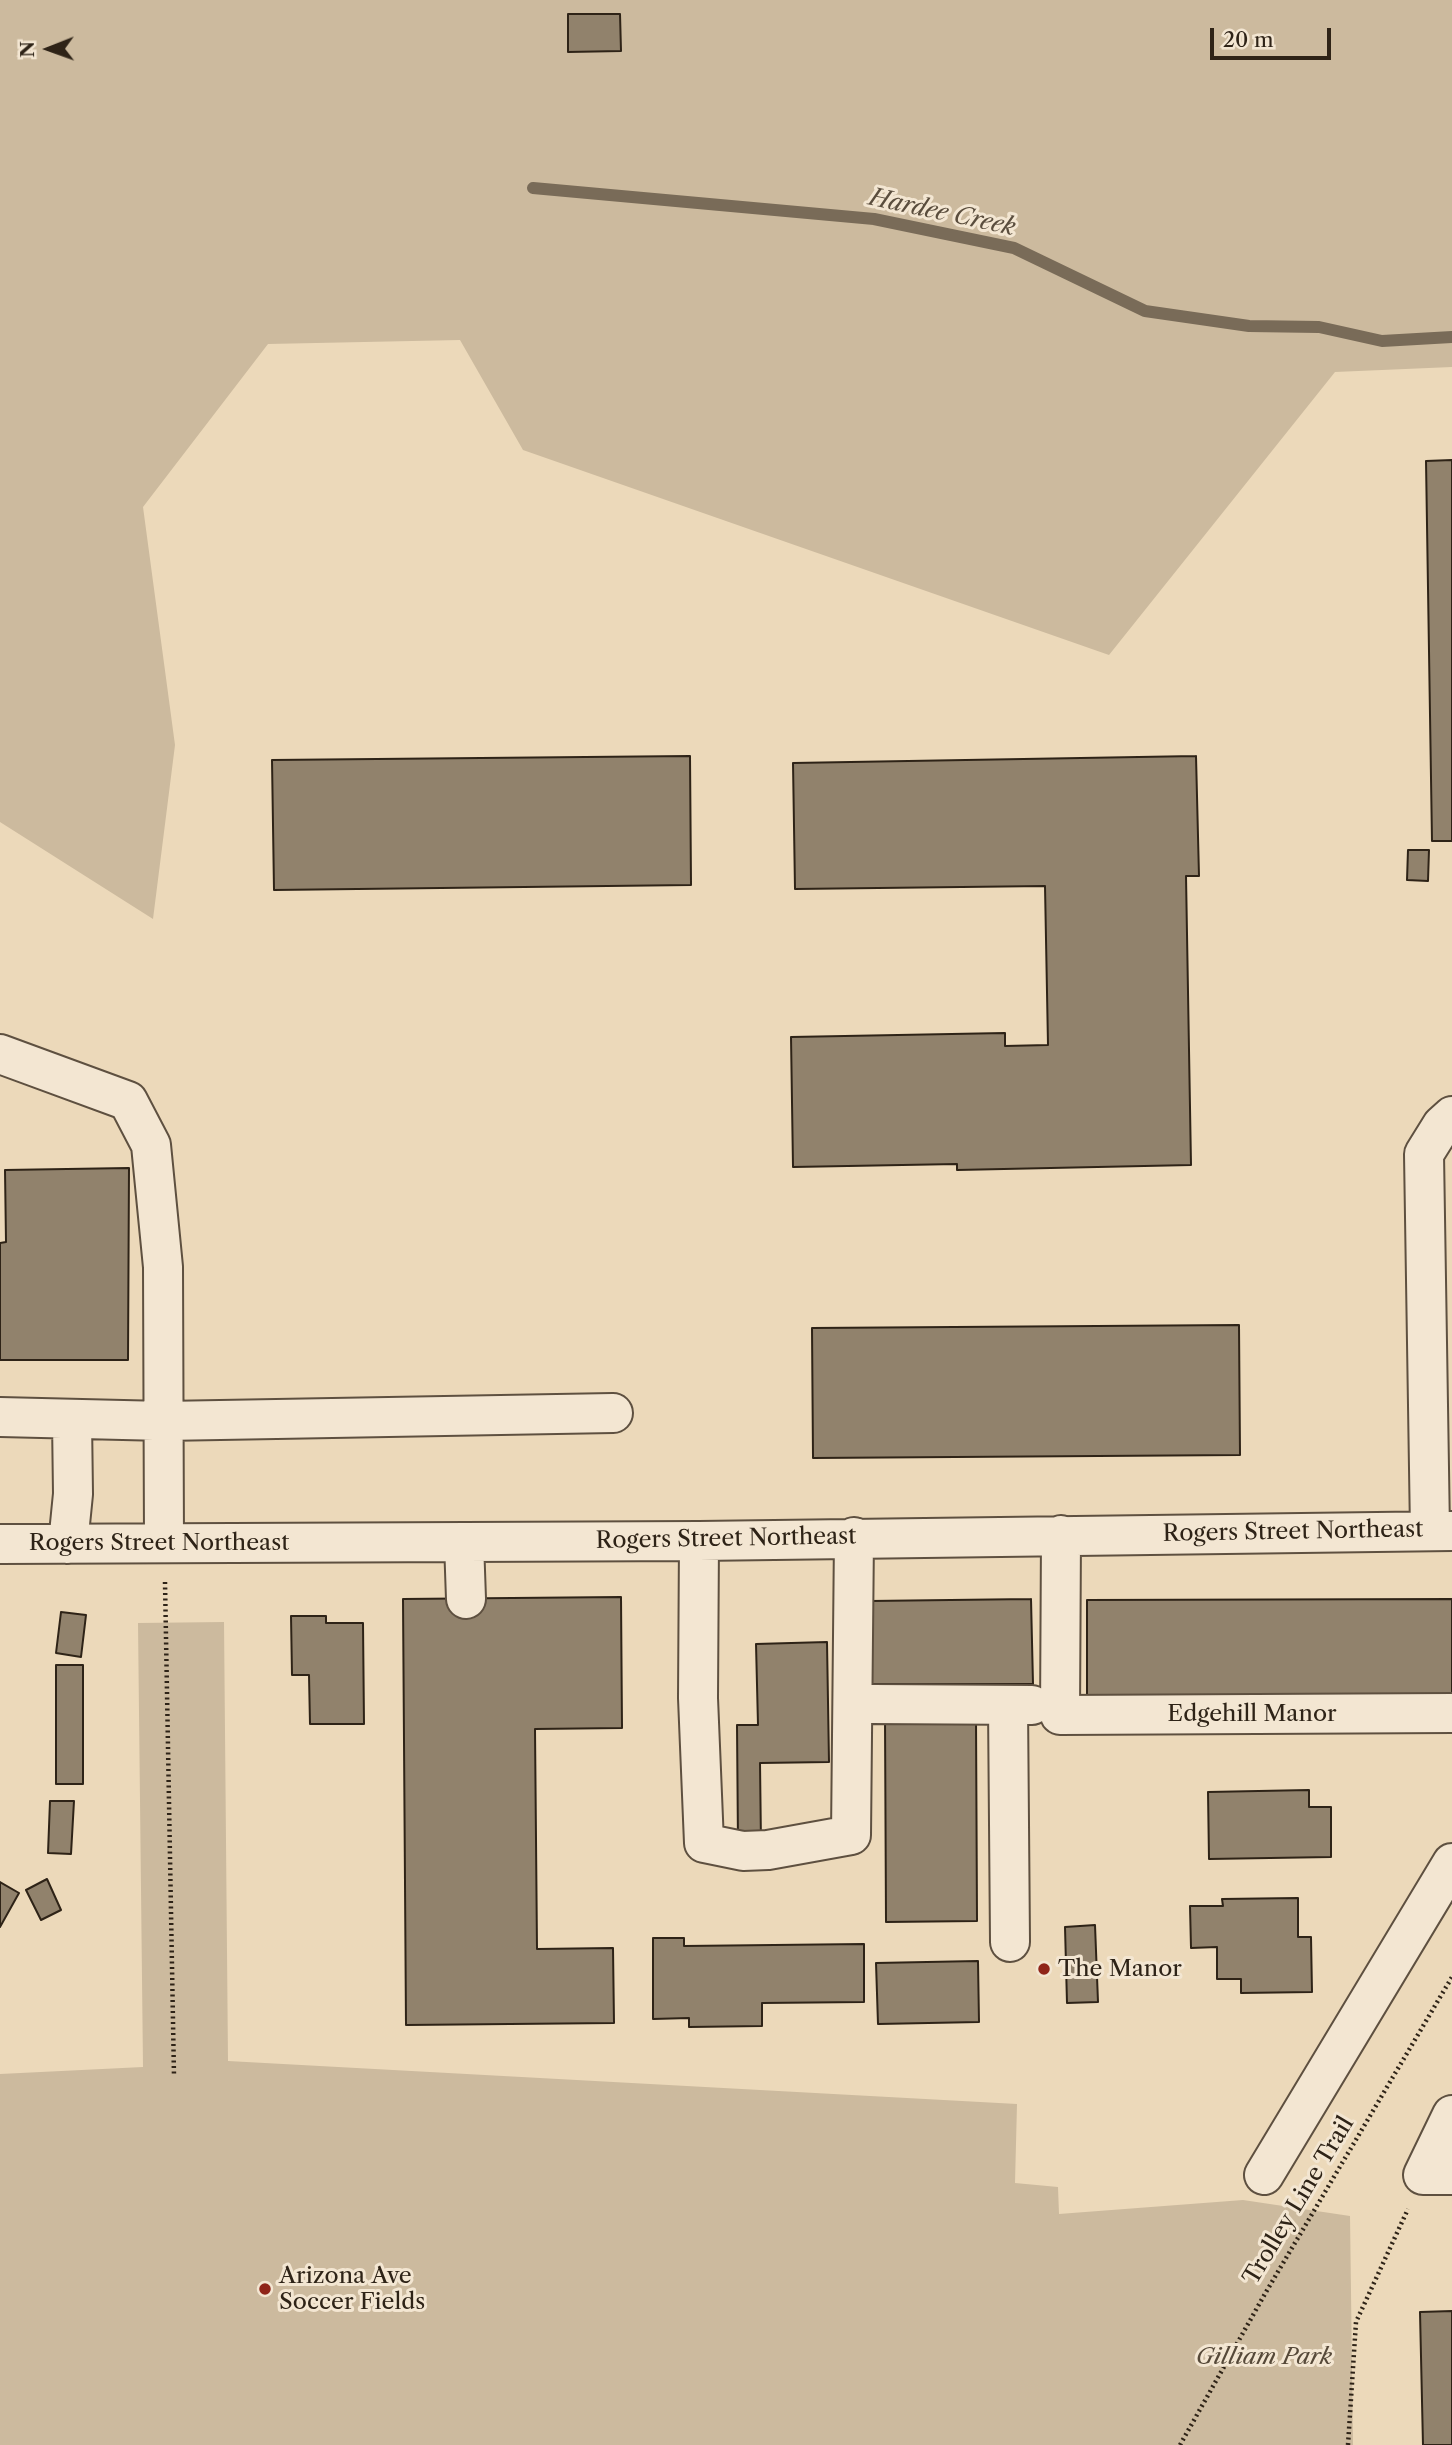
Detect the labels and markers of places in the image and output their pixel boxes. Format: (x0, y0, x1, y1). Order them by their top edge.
place label: The Manor (1058, 1955, 1182, 1983)
marker: The Manor (1036, 1961, 1052, 1977)
place label: Arizona Ave Soccer Fields (279, 2262, 425, 2316)
marker: Arizona Ave Soccer Fields (257, 2281, 273, 2297)

